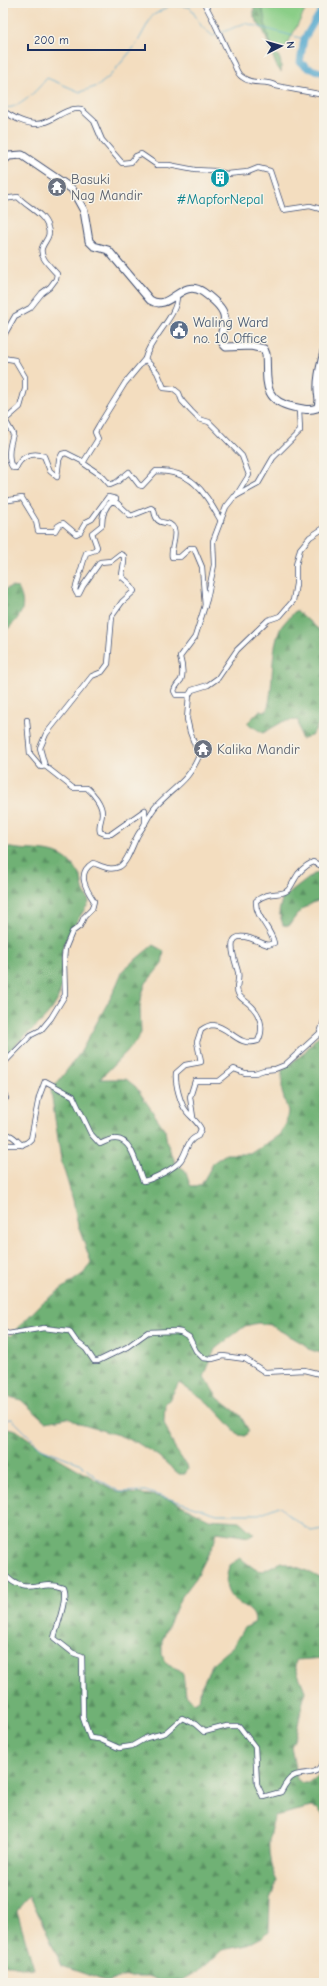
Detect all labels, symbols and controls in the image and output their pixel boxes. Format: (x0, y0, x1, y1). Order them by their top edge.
scale bar (28, 26, 145, 52)
north arrow (261, 26, 301, 66)
text: 200 m (34, 33, 69, 47)
text: N (284, 41, 297, 49)
building icon: #MapforNepal (209, 167, 231, 189)
place label: Basuki Nag Mandir (71, 171, 143, 204)
temple icon: Basuki Nag Mandir (46, 176, 68, 198)
place label: #MapforNepal (176, 191, 264, 208)
place label: Waling Ward no. 10 Office (193, 314, 268, 347)
public building icon: Waling Ward no. 10 Office (168, 319, 190, 341)
temple icon: Kalika Mandir (192, 738, 214, 760)
place label: Kalika Mandir (217, 741, 300, 758)

